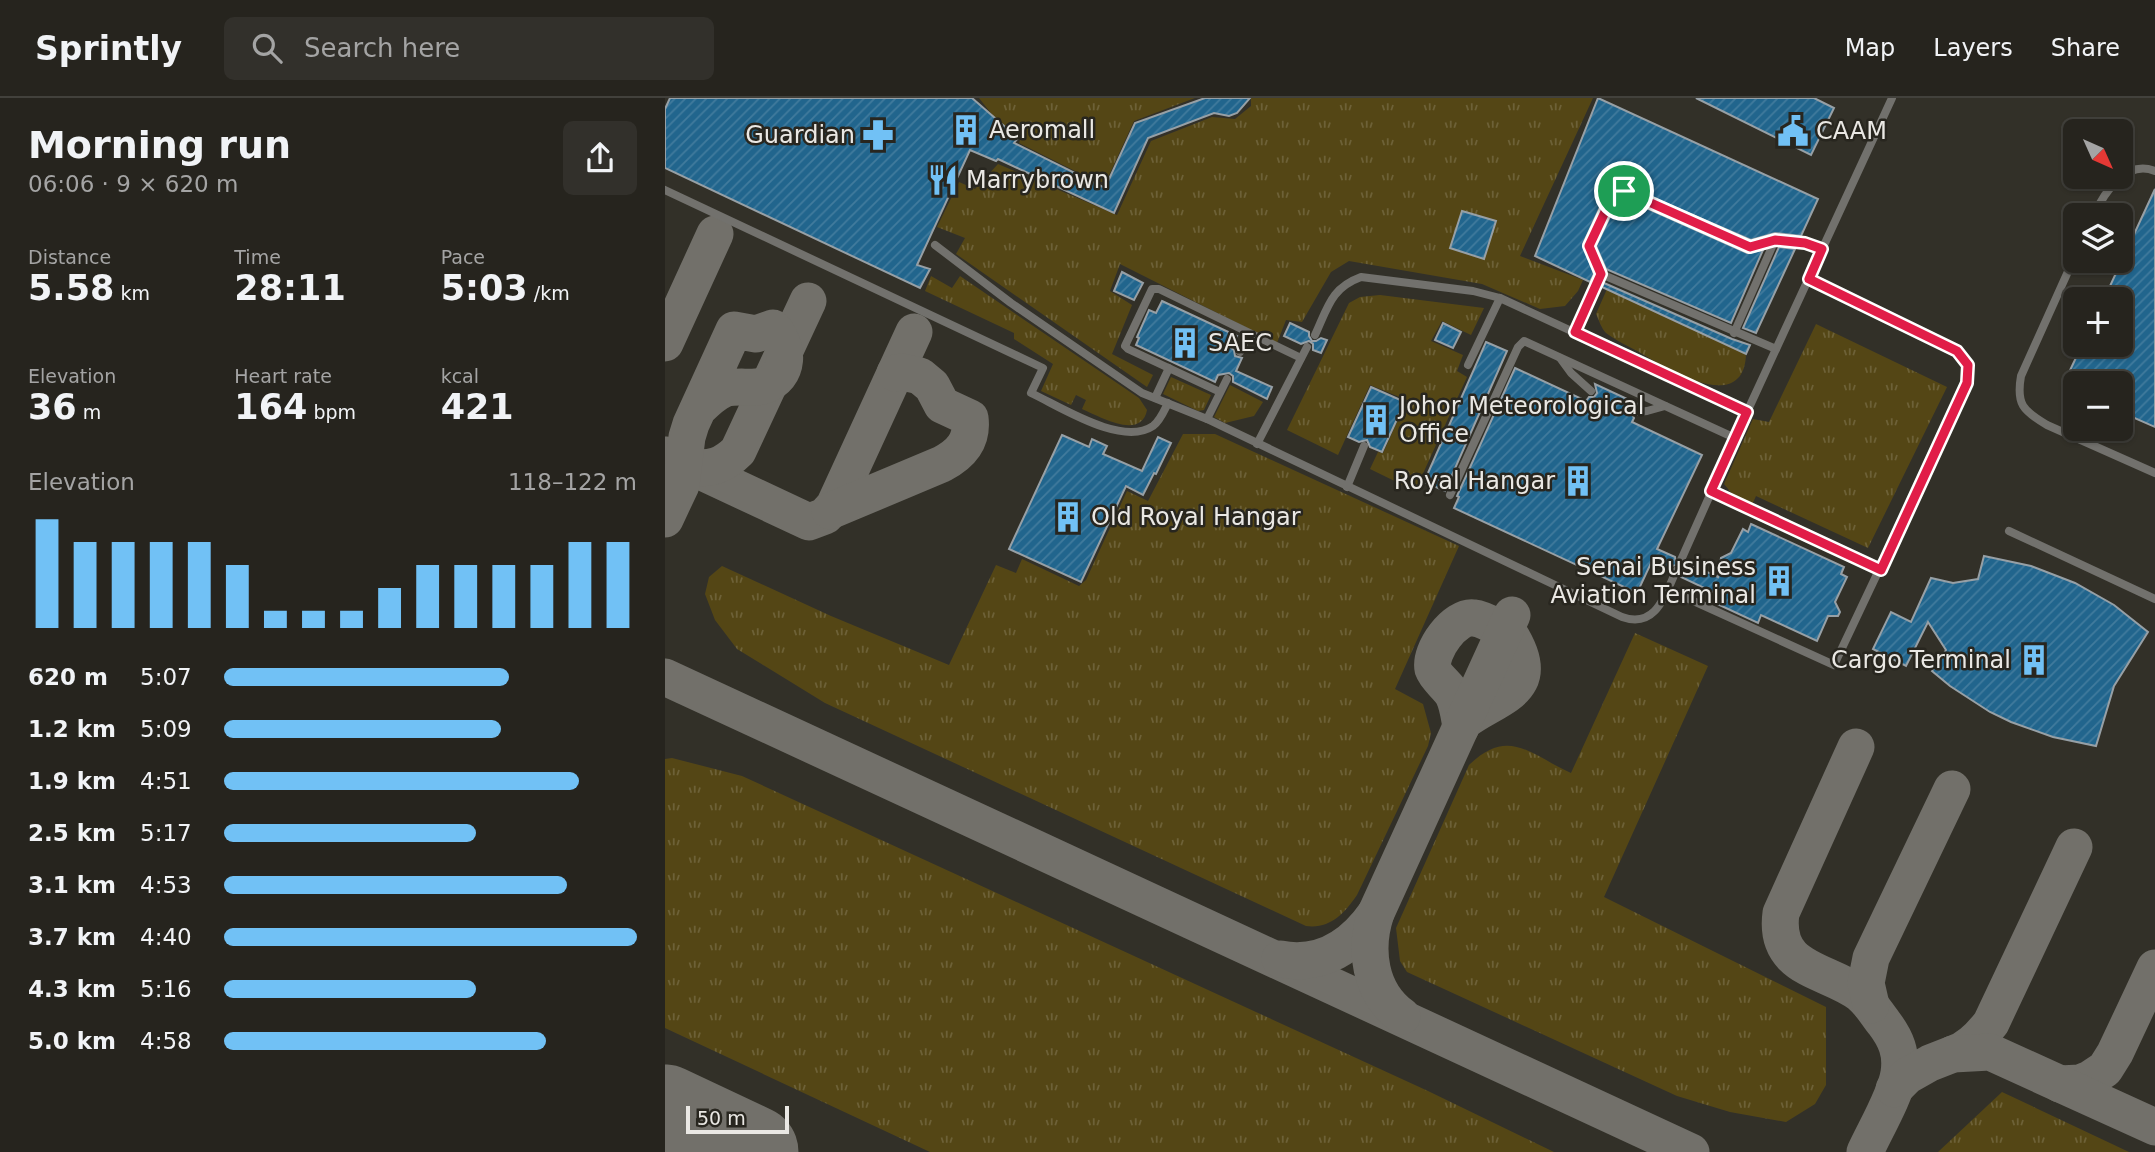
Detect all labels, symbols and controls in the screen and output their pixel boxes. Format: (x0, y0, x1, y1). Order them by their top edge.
search box (224, 17, 714, 80)
text: Sprintly (35, 29, 182, 68)
icon: search (248, 29, 286, 67)
text: Search here (304, 33, 460, 63)
text: Map (1845, 34, 1895, 62)
text: Layers (1933, 34, 2013, 62)
text: Share (2051, 34, 2120, 62)
building icon: Aeromall (949, 113, 983, 147)
public building icon: CAAM (1776, 114, 1810, 148)
place label: Aeromall (989, 116, 1095, 144)
place label: CAAM (1816, 117, 1887, 145)
pharmacy icon: Guardian (861, 118, 895, 152)
north arrow (2063, 119, 2133, 189)
map controls (2063, 119, 2133, 441)
button: share (563, 121, 637, 195)
place label: Guardian (745, 121, 855, 149)
text: Morning run (28, 123, 291, 167)
pin (1594, 161, 1654, 221)
restaurant icon: Marrybrown (926, 163, 960, 197)
place label: Marrybrown (966, 166, 1109, 194)
text: 06:06 · 9 × 620 m (28, 171, 238, 197)
icon: arrive (1605, 172, 1643, 210)
button: layers (2063, 203, 2133, 273)
text: Distance (28, 246, 111, 268)
text: Time (234, 246, 281, 268)
text: Pace (441, 246, 485, 268)
text: 5.58 (28, 268, 114, 308)
text: 28:11 (234, 268, 346, 308)
text: 5:03 (441, 268, 528, 308)
text: km (114, 282, 150, 304)
text: /km (528, 282, 570, 304)
button: + (2063, 287, 2133, 357)
building icon: SAEC (1168, 326, 1202, 360)
place label: SAEC (1208, 329, 1272, 357)
text: Elevation (28, 365, 116, 387)
text: Heart rate (234, 365, 332, 387)
text: kcal (441, 365, 479, 387)
button: − (2063, 371, 2133, 441)
text: 36 (28, 387, 77, 427)
text: 164 (234, 387, 307, 427)
text: 421 (441, 387, 514, 427)
place label: Johor Meteorological Office (1397, 392, 1644, 448)
text: m (77, 401, 101, 423)
text: bpm (307, 401, 356, 423)
building icon: Johor Meteorological Office (1359, 403, 1393, 437)
building icon: Royal Hangar (1561, 464, 1595, 498)
place label: Royal Hangar (1394, 467, 1555, 495)
text: Elevation (28, 469, 135, 495)
text: 118–122 m (508, 469, 637, 495)
building icon: Old Royal Hangar (1051, 500, 1085, 534)
place label: Old Royal Hangar (1091, 503, 1301, 531)
place label: Senai Business Aviation Terminal (1550, 553, 1756, 609)
building icon: Senai Business Aviation Terminal (1762, 564, 1796, 598)
building icon: Cargo Terminal (2017, 643, 2051, 677)
place label: Cargo Terminal (1831, 646, 2011, 674)
text: 620 m (28, 664, 108, 690)
text: 5:07 (140, 664, 192, 690)
text: 1.2 km (28, 716, 116, 742)
text: 5:09 (140, 716, 192, 742)
text: 1.9 km (28, 768, 116, 794)
text: 4:51 (140, 768, 192, 794)
text: 2.5 km (28, 820, 116, 846)
text: 5:17 (140, 820, 192, 846)
text: 3.1 km (28, 872, 116, 898)
text: 4:53 (140, 872, 192, 898)
text: 3.7 km (28, 924, 116, 950)
text: 4:40 (140, 924, 192, 950)
text: 4.3 km (28, 976, 116, 1002)
text: 5:16 (140, 976, 192, 1002)
text: 5.0 km (28, 1028, 116, 1054)
text: 4:58 (140, 1028, 192, 1054)
scale bar (686, 1103, 789, 1135)
text: 50 m (697, 1107, 746, 1129)

